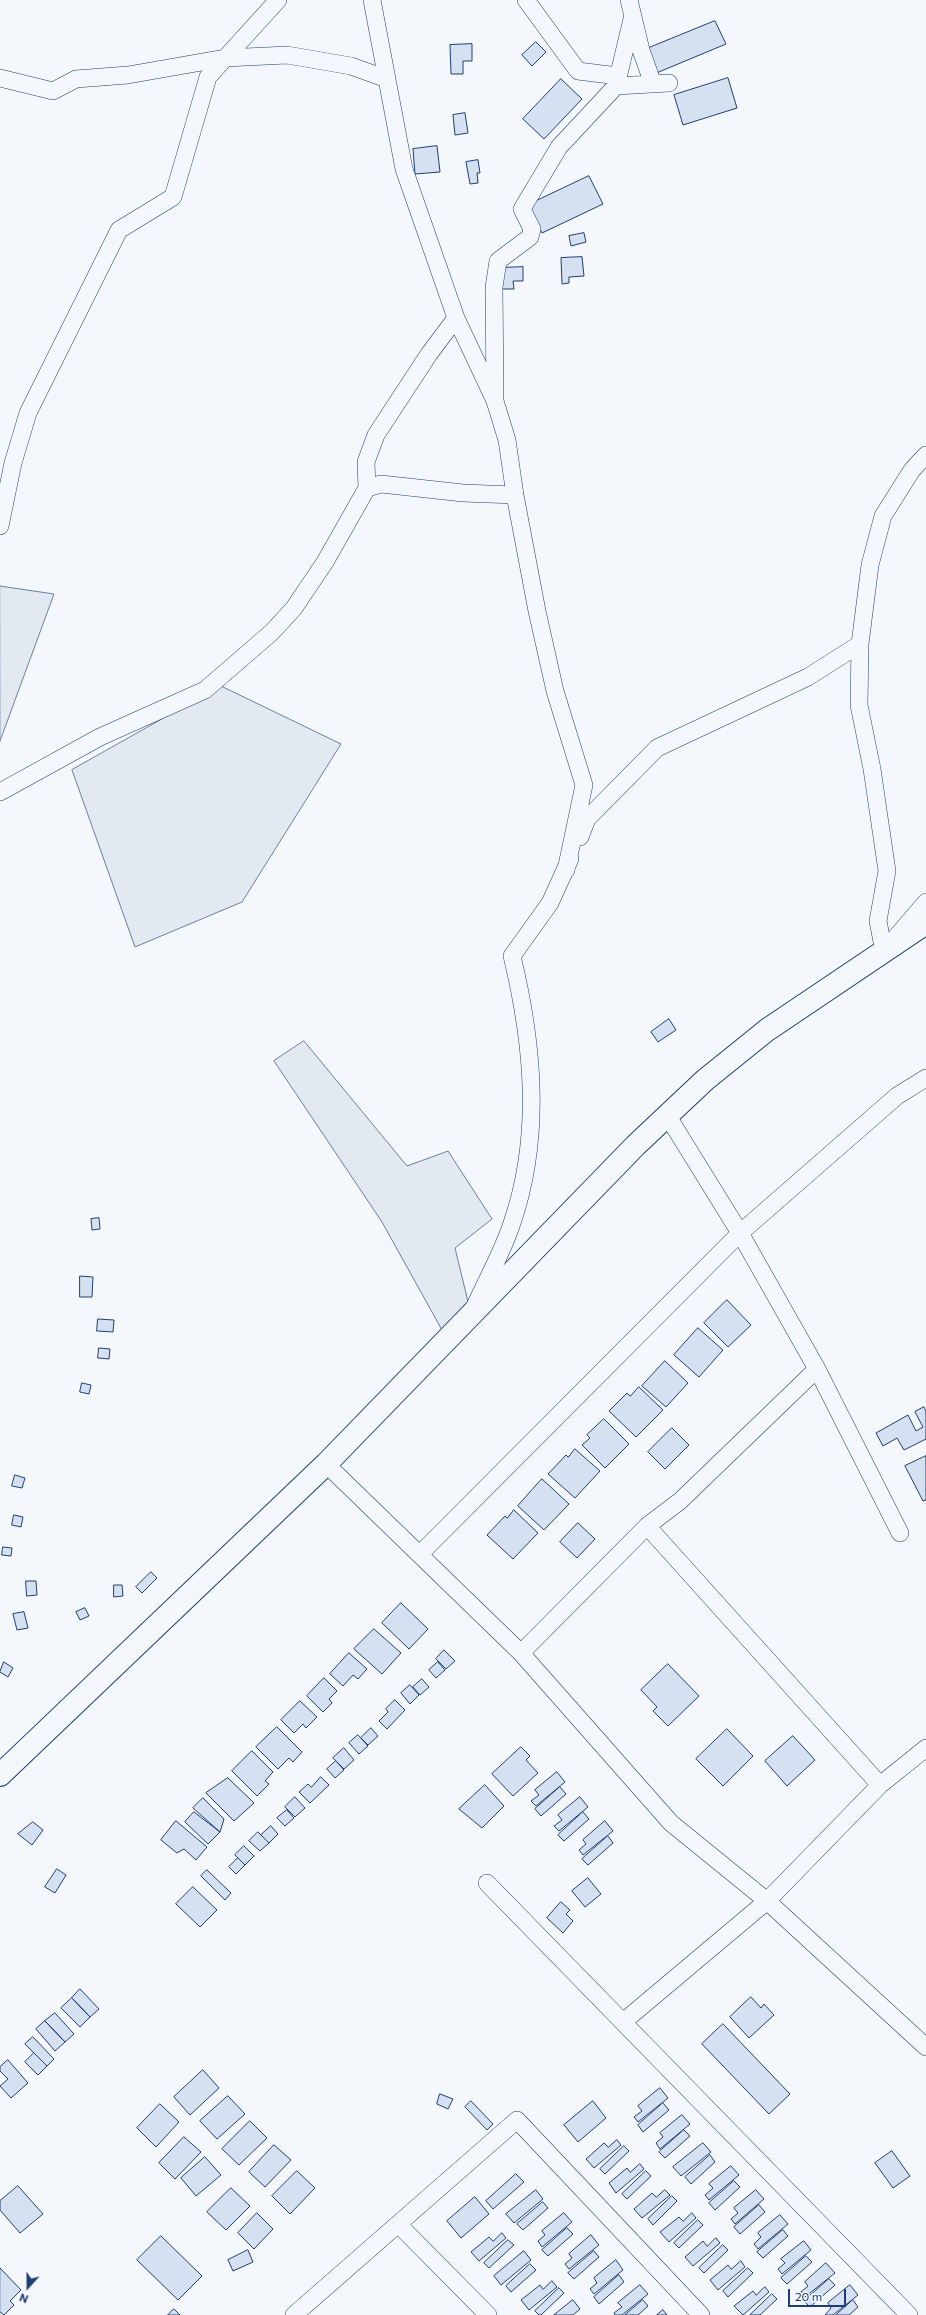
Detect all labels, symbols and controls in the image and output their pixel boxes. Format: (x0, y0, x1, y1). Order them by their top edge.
north arrow (8, 2267, 48, 2307)
scale bar (790, 2281, 848, 2307)
text: 20 m (795, 2289, 822, 2303)
text: N (17, 2291, 30, 2306)

